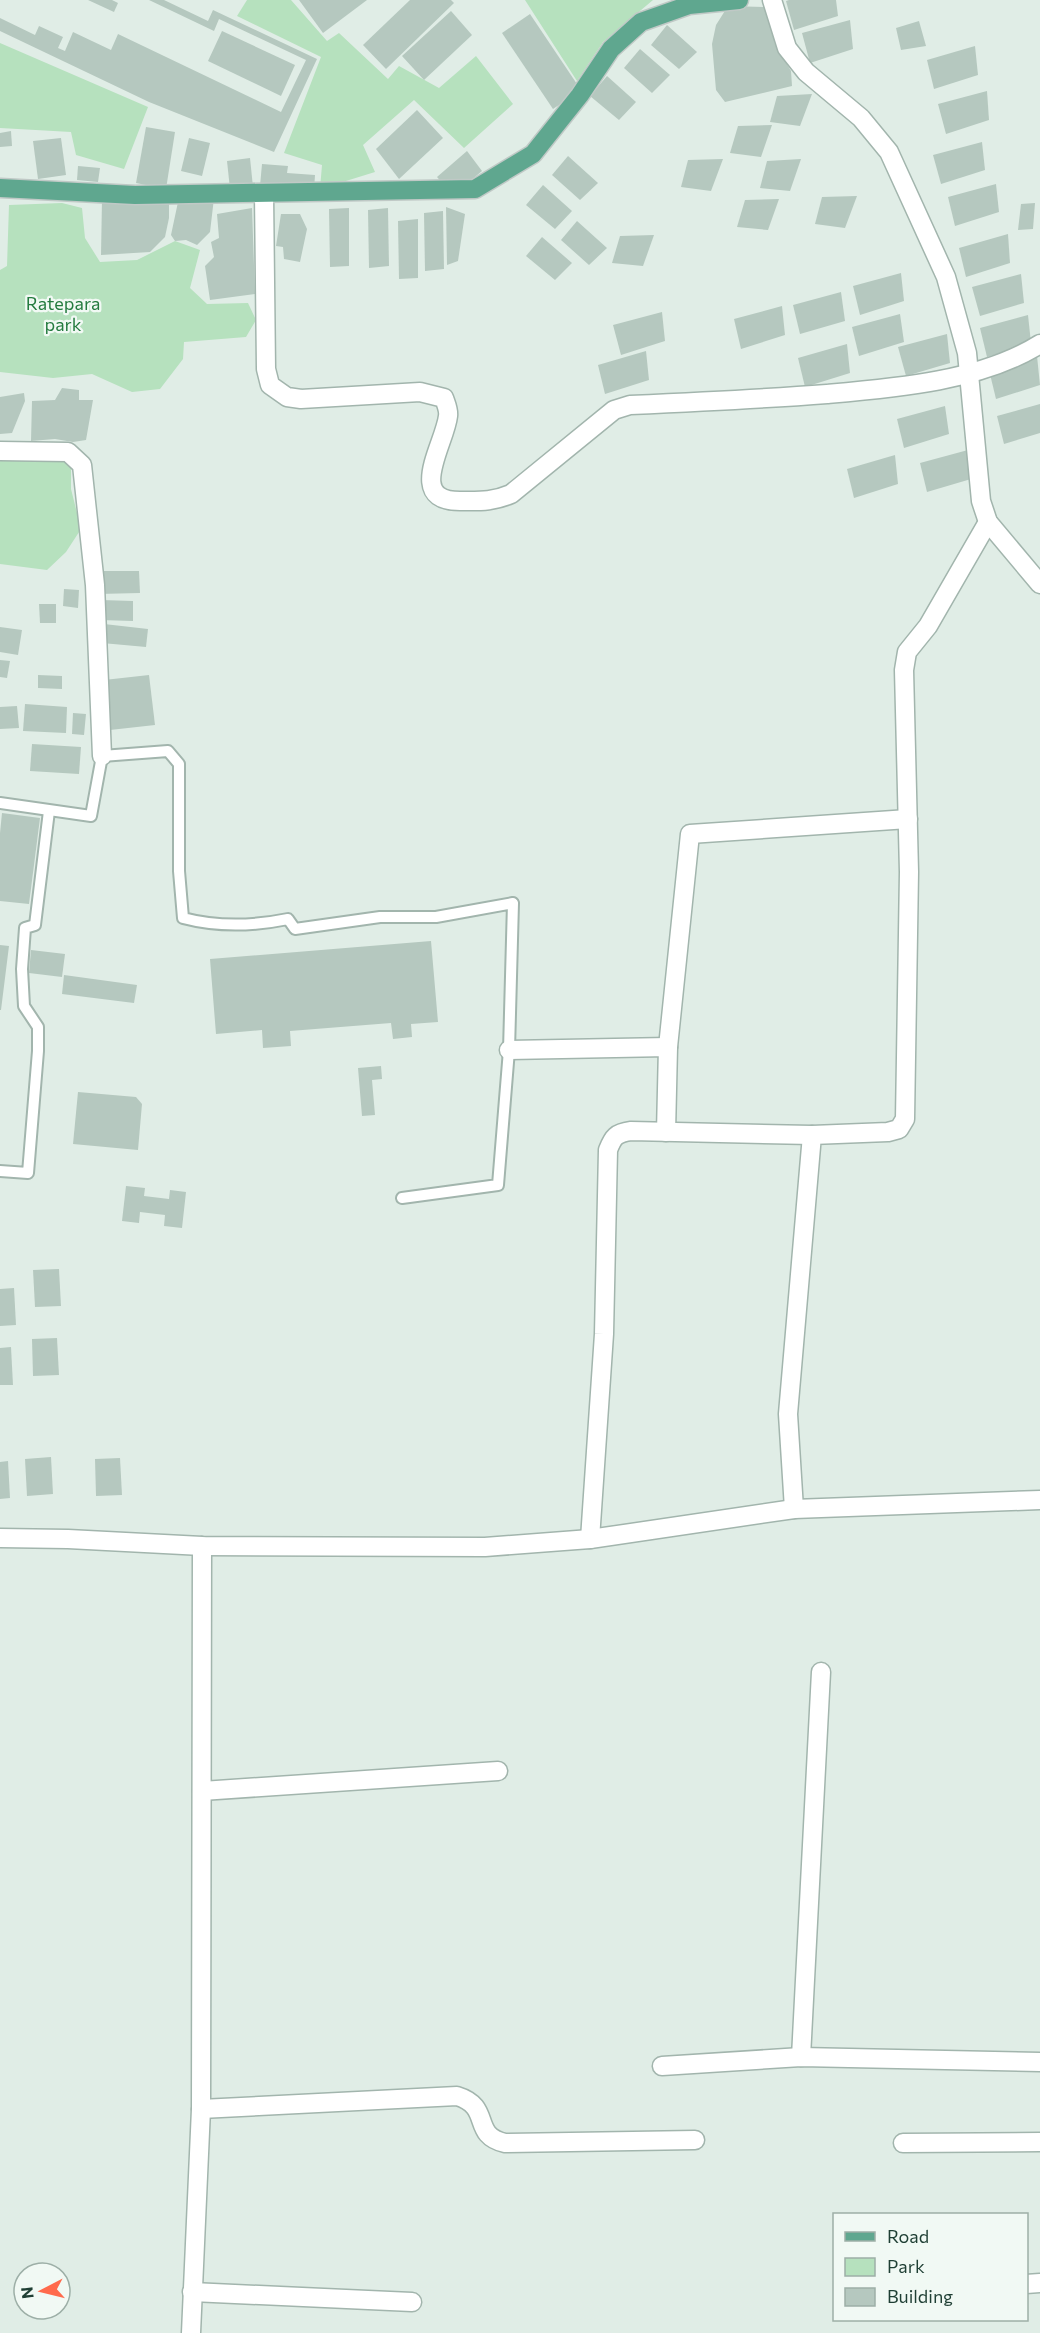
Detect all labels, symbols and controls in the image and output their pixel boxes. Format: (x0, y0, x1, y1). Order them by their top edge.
park label: Ratepara park (26, 292, 100, 335)
legend (833, 2213, 1028, 2321)
text: Road (887, 2225, 929, 2247)
text: Park (887, 2255, 925, 2277)
north arrow (12, 2261, 72, 2321)
text: Building (887, 2285, 953, 2307)
text: N (16, 2286, 37, 2300)

